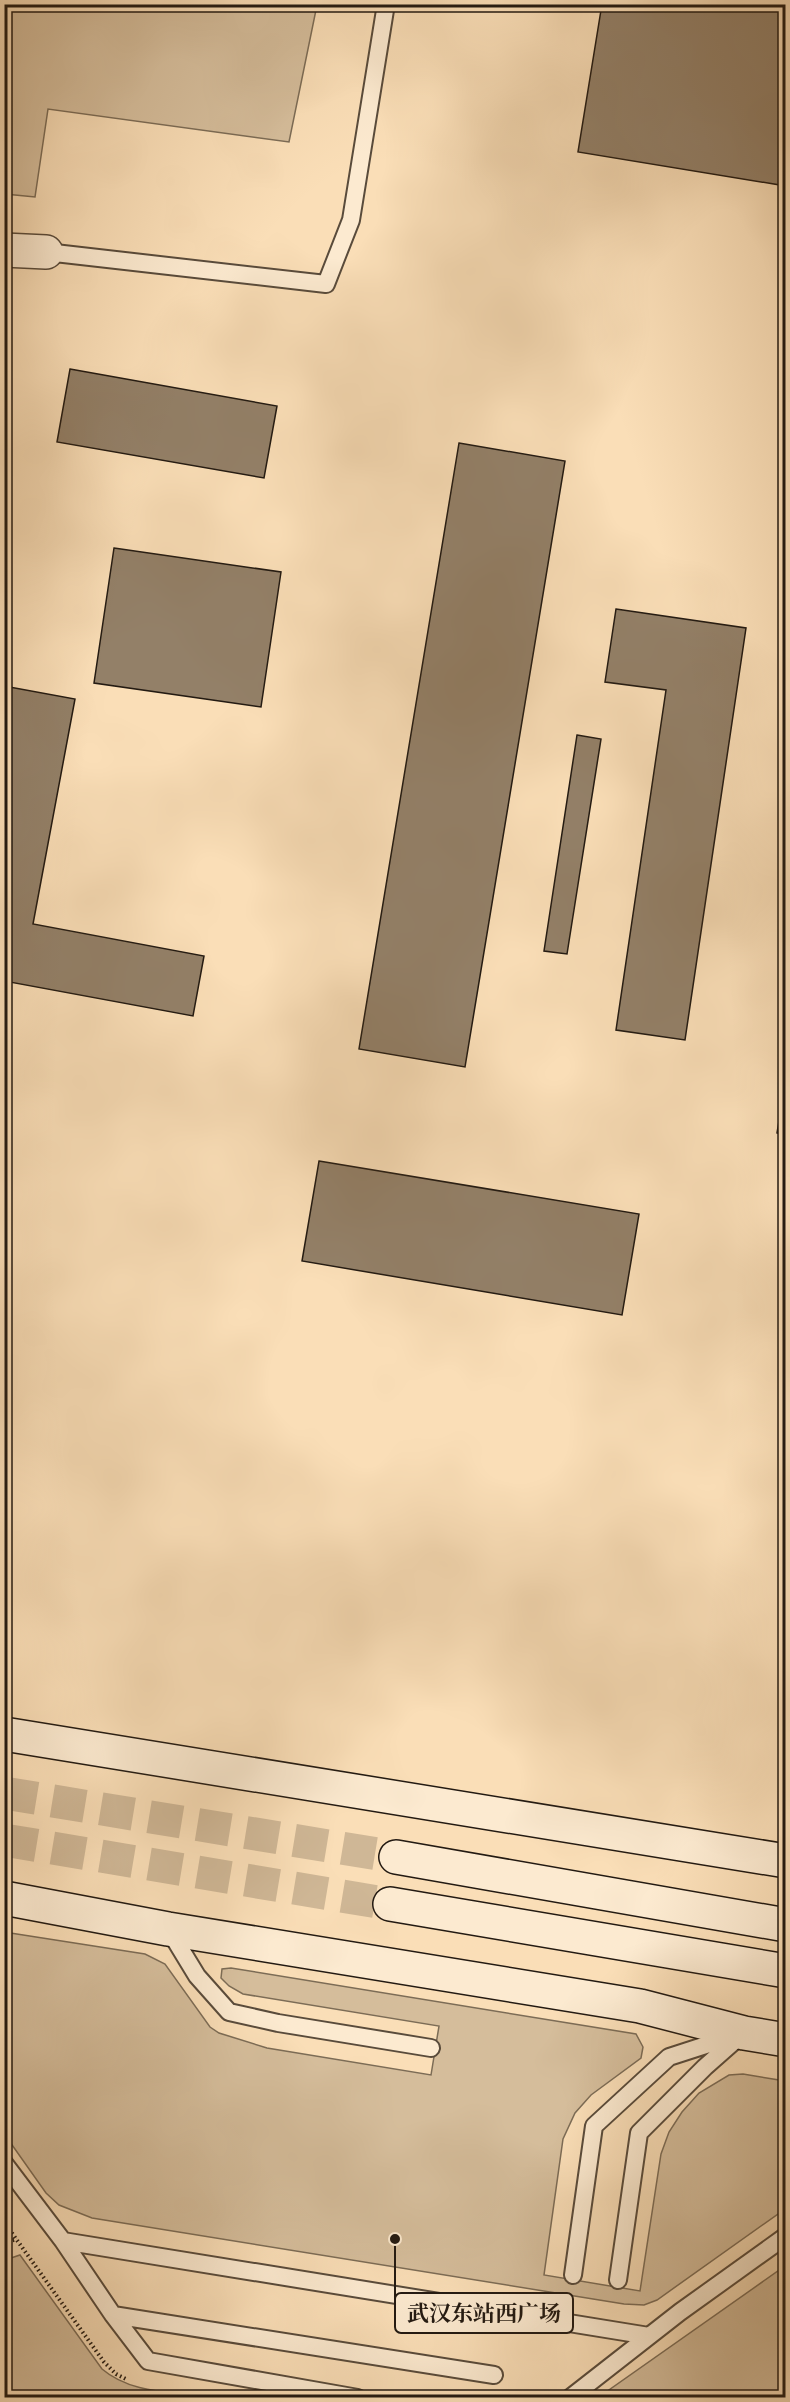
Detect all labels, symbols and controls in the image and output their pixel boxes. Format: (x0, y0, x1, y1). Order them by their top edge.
callout: 武汉东站西广场 (395, 2293, 573, 2333)
text: 武汉东站西广场 (407, 2297, 561, 2329)

